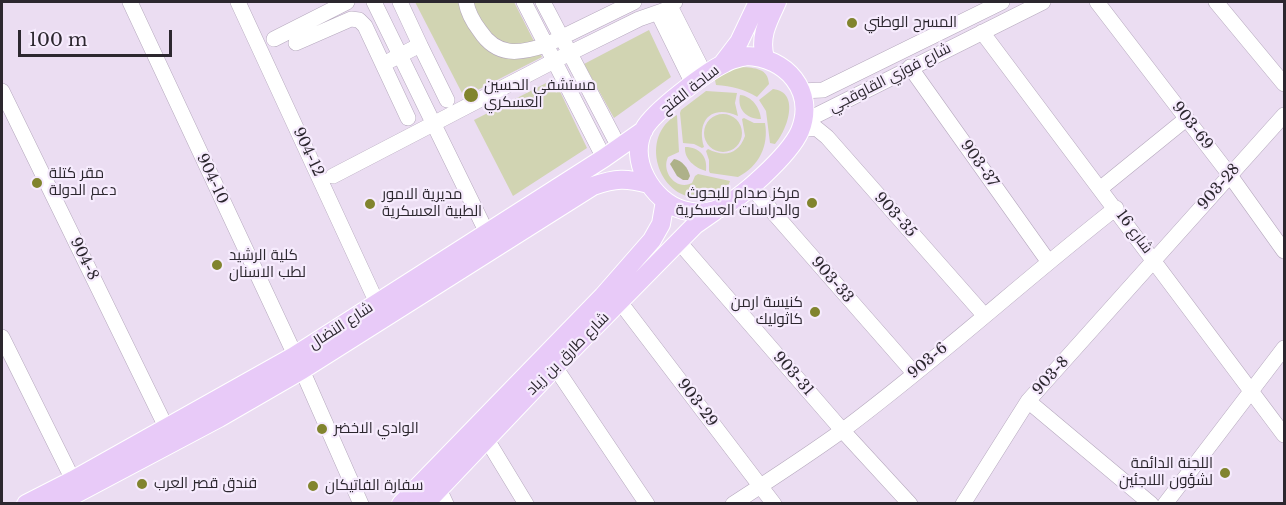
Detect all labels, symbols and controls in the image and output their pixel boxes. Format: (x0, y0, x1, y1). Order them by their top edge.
place label: المسرح الوطني (864, 14, 957, 32)
marker: المسرح الوطني (845, 16, 859, 30)
scale bar (21, 18, 176, 56)
text: 100 m (29, 29, 87, 51)
street label: شارع فوزي القاوقجي (826, 39, 954, 117)
street label: ساحة الفتح (657, 61, 723, 119)
place label: مستشفى الحسين العسكري (484, 77, 596, 112)
marker: مستشفى الحسين العسكري (462, 86, 480, 104)
street label: 903-69 (1168, 98, 1216, 154)
street label: 904-12 (289, 125, 327, 179)
street label: 903-37 (956, 137, 1002, 191)
street label: 904-10 (193, 151, 231, 207)
street label: 903-28 (1194, 160, 1244, 214)
place label: مقر كتلة دعم الدولة (49, 165, 116, 200)
marker: مقر كتلة دعم الدولة (30, 176, 44, 190)
place label: مركز صدام للبحوث والدراسات العسكرية (676, 185, 800, 220)
place label: مديرية الامور الطبية العسكرية (382, 186, 482, 221)
street label: 903-35 (870, 189, 920, 241)
marker: مركز صدام للبحوث والدراسات العسكرية (805, 196, 819, 210)
marker: مديرية الامور الطبية العسكرية (363, 197, 377, 211)
street label: شارع 16 (1112, 207, 1156, 257)
street label: 904-8 (66, 235, 102, 283)
place label: كلية الرشيد لطب الاسنان (229, 247, 306, 282)
street label: 903-33 (807, 253, 857, 307)
marker: كلية الرشيد لطب الاسنان (210, 258, 224, 272)
place label: كنيسة ارمن كاثوليك (731, 294, 803, 329)
street label: شارع النضال (305, 299, 377, 353)
marker: كنيسة ارمن كاثوليك (808, 305, 822, 319)
street label: شارع طارق بن زياد (523, 309, 613, 399)
street label: 903-6 (905, 339, 951, 383)
street label: 903-31 (769, 348, 817, 400)
street label: 903-8 (1029, 353, 1073, 399)
street label: 903-29 (673, 375, 721, 431)
place label: الوادي الاخضر (334, 420, 419, 438)
marker: الوادي الاخضر (315, 422, 329, 436)
place label: اللجنة الدائمة لشؤون اللاجئين (1119, 455, 1213, 490)
marker: اللجنة الدائمة لشؤون اللاجئين (1218, 466, 1232, 480)
place label: فندق قصر العرب (154, 475, 257, 493)
marker: فندق قصر العرب (135, 477, 149, 491)
place label: سفارة الفاتيكان (325, 477, 423, 495)
marker: سفارة الفاتيكان (306, 479, 320, 493)

